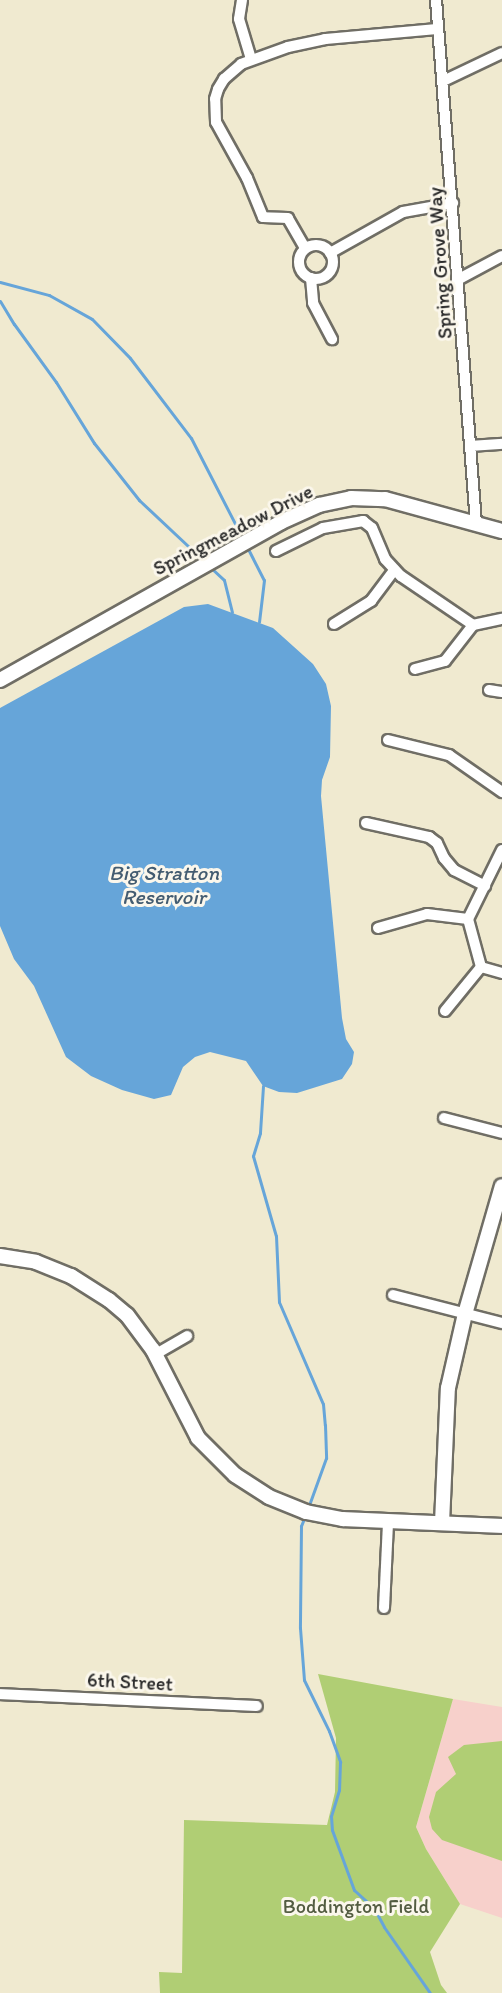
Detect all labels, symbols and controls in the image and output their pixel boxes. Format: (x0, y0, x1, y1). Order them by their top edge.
street label: Spring Grove Way (423, 186, 457, 340)
street label: Springmeadow Drive (149, 479, 317, 581)
water label: Big Stratton Reservoir (109, 860, 219, 910)
street label: 6th Street (87, 1668, 173, 1696)
park label: Boddington Field (283, 1894, 429, 1918)

